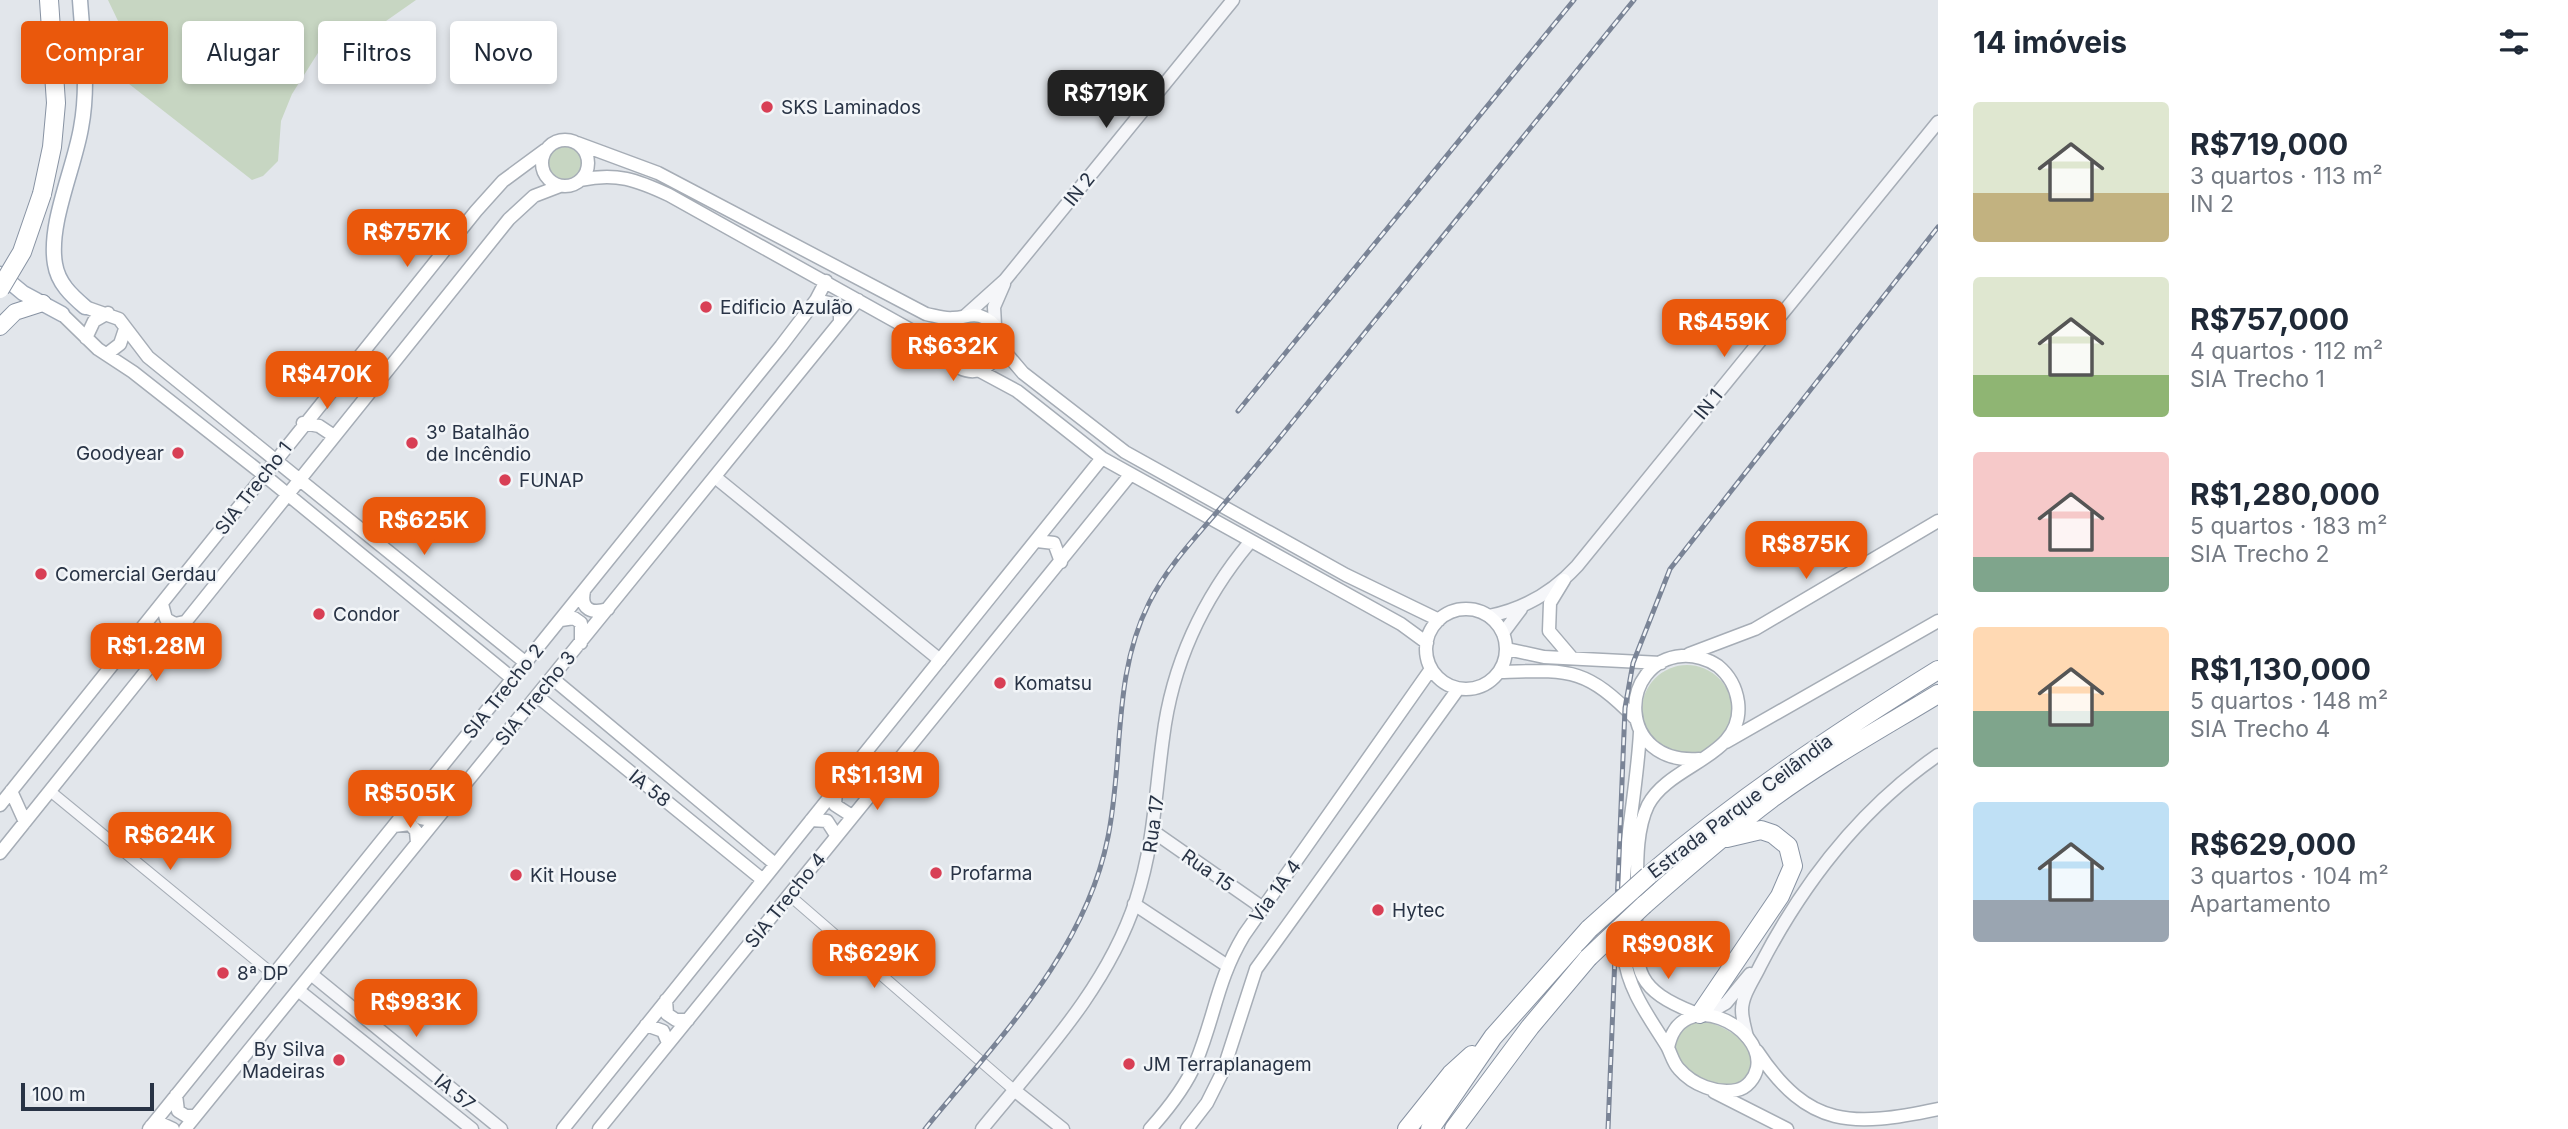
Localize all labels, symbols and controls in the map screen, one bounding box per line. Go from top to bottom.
chip: Comprar [21,21,168,84]
chip: Alugar [182,21,304,84]
chip: Filtros [318,21,436,84]
chip: Novo [450,21,557,84]
icon: filters [2495,23,2533,61]
text: 14 imóveis [1973,24,2127,60]
pin: R$719K [1049,71,1163,130]
text: R$719K [1064,79,1148,107]
place label: SKS Laminados [781,96,921,119]
marker: SKS Laminados [759,99,775,115]
text: R$719,000 [2190,126,2348,162]
icon: home [2029,130,2113,214]
text: 3 quartos · 113 m² [2190,162,2383,190]
street label: IN 2 [1059,168,1100,211]
text: IN 2 [2190,190,2234,218]
pin: R$757K [350,210,464,269]
text: R$757K [363,218,451,246]
place label: Edificio Azulão [720,296,853,319]
marker: Edificio Azulão [698,299,714,315]
pin: R$459K [1667,300,1781,359]
text: R$757,000 [2190,301,2349,337]
icon: home [2029,305,2113,389]
text: R$459K [1678,308,1770,336]
pin: R$632K [896,324,1010,383]
text: R$632K [908,332,998,360]
text: 4 quartos · 112 m² [2190,337,2383,365]
pin: R$470K [270,352,384,411]
text: R$470K [282,360,372,388]
text: SIA Trecho 1 [2190,365,2325,393]
street label: IN 1 [1689,384,1728,424]
place label: 3º Batalhão de Incêndio [426,421,531,466]
marker: 3º Batalhão de Incêndio [404,435,420,451]
street label: SIA Trecho 1 [210,437,297,539]
place label: Goodyear [76,442,164,465]
marker: Goodyear [170,445,186,461]
place label: FUNAP [519,469,584,492]
marker: FUNAP [497,472,513,488]
text: R$1,280,000 [2190,476,2380,512]
icon: home [2029,480,2113,564]
pin: R$625K [367,498,481,557]
text: R$625K [379,506,469,534]
text: 5 quartos · 183 m² [2190,512,2387,540]
pin: R$875K [1749,522,1863,581]
text: R$875K [1761,530,1851,558]
text: SIA Trecho 2 [2190,540,2330,568]
place label: Comercial Gerdau [55,563,217,586]
marker: Comercial Gerdau [33,566,49,582]
place label: Condor [333,603,400,626]
marker: Condor [311,606,327,622]
pin: R$1.28M [91,624,221,683]
text: R$1.28M [107,632,205,660]
street label: SIA Trecho 2 [458,639,549,743]
street label: SIA Trecho 3 [490,646,581,750]
text: R$1,130,000 [2190,651,2371,687]
icon: home [2029,655,2113,739]
place label: Komatsu [1014,672,1092,695]
marker: Komatsu [992,675,1008,691]
text: 5 quartos · 148 m² [2190,687,2388,715]
text: SIA Trecho 4 [2190,715,2330,743]
street label: Estrada Parque Ceilândia [1644,730,1837,883]
pin: R$1.13M [812,752,942,812]
text: R$1.13M [831,761,923,789]
street label: IA 58 [624,765,675,812]
pin: R$505K [353,770,467,830]
text: R$505K [364,779,456,807]
street label: Rua 17 [1138,794,1169,854]
pin: R$624K [113,812,227,872]
text: R$624K [124,821,216,849]
text: R$629,000 [2190,826,2356,862]
icon: home [2029,830,2113,914]
street label: Rua 15 [1177,844,1238,897]
street label: SIA Trecho 4 [740,848,831,953]
street label: Via 1A 4 [1245,855,1306,927]
place label: Profarma [950,862,1033,885]
text: 3 quartos · 104 m² [2190,862,2389,890]
place label: Kit House [530,864,617,887]
marker: Profarma [928,865,944,881]
marker: Kit House [508,867,524,883]
text: Apartamento [2190,890,2331,918]
place label: Hytec [1392,899,1445,922]
marker: Hytec [1370,902,1386,918]
pin: R$908K [1611,922,1725,981]
pin: R$629K [817,930,931,990]
text: R$908K [1622,930,1714,958]
text: R$629K [828,939,920,967]
place label: 8ª DP [237,962,289,985]
marker: 8ª DP [215,965,231,981]
pin: R$983K [359,979,473,1039]
text: R$983K [370,988,462,1016]
place label: By Silva Madeiras [242,1038,325,1083]
marker: By Silva Madeiras [331,1052,347,1068]
place label: JM Terraplanagem [1143,1053,1312,1076]
marker: JM Terraplanagem [1121,1056,1137,1072]
street label: IA 57 [430,1069,480,1116]
scale bar [21,1080,154,1112]
text: 100 m [32,1083,86,1106]

